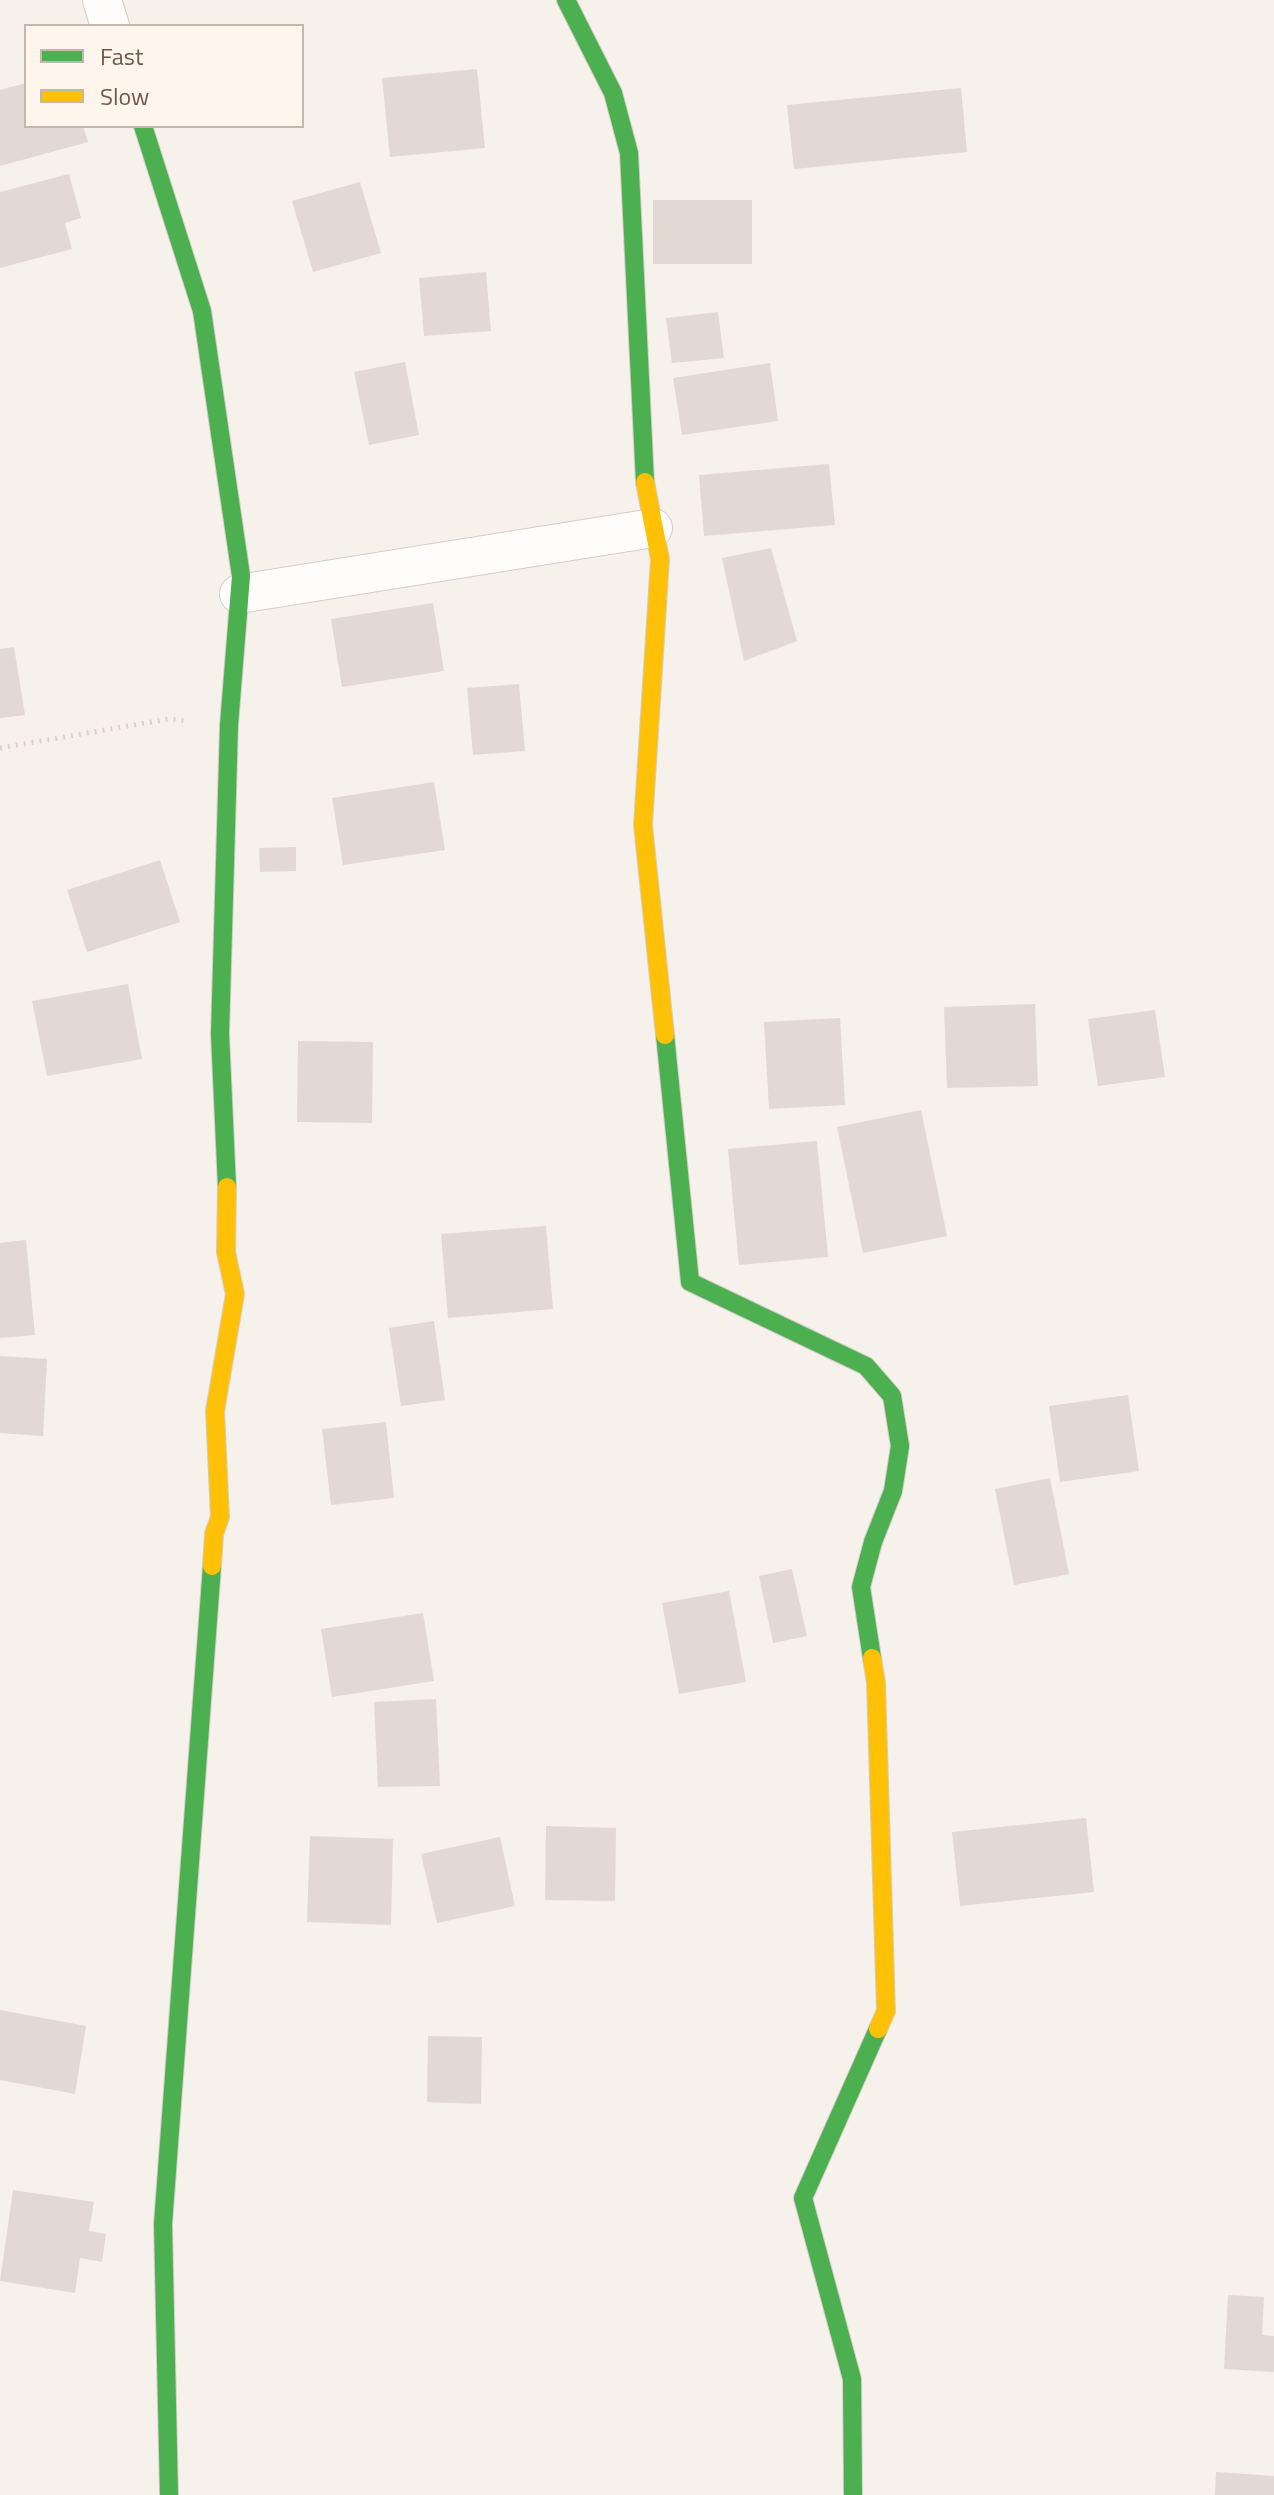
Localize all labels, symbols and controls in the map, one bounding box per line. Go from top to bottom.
legend [24,24,304,128]
text: Fast [100,38,143,74]
text: Slow [100,78,149,114]

